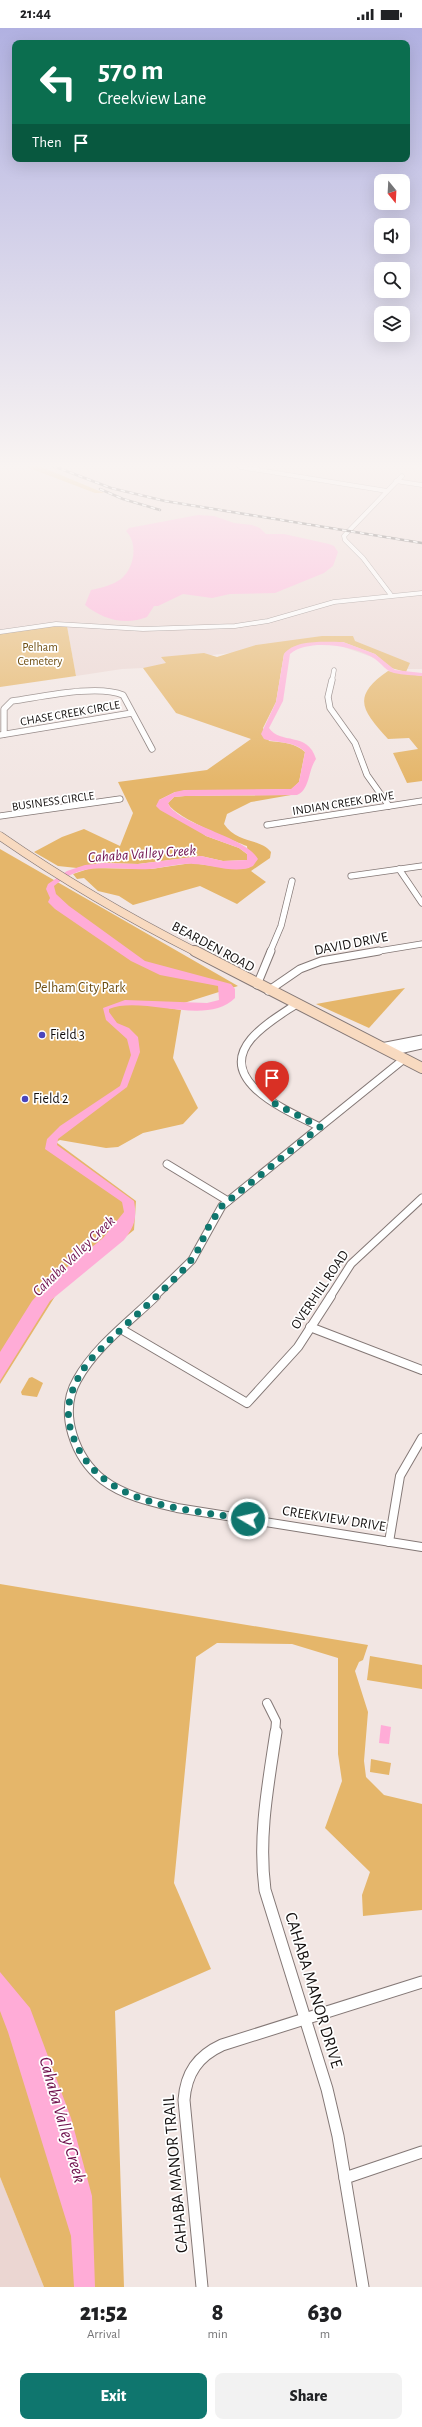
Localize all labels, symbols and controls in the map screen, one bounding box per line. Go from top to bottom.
text: 21:44 [20,6,51,21]
icon: left [32,56,84,108]
text: 570 m [98,57,164,85]
text: Creekview Lane [98,90,206,108]
icon: arrive [70,132,92,154]
text: Then [32,135,62,150]
north arrow [374,174,410,210]
map controls [374,174,410,342]
button: sound [374,218,410,254]
button: search [374,262,410,298]
button: layers [374,306,410,342]
park label: Pelham Cemetery [17,641,63,668]
street label: CHASE CREEK CIRCLE [19,698,121,728]
street label: BUSINESS CIRCLE [11,789,95,813]
street label: INDIAN CREEK DRIVE [291,789,395,817]
water label: Cahaba Valley Creek [87,843,197,865]
street label: BEARDEN ROAD [169,919,257,975]
street label: DAVID DRIVE [313,930,389,958]
park label: Pelham City Park [34,981,126,995]
place label: Field 3 [50,1028,85,1042]
marker: Field 3 [37,1030,47,1040]
pin [255,1061,289,1102]
icon: arrive [261,1067,283,1089]
place label: Field 2 [33,1092,68,1106]
marker: Field 2 [20,1094,30,1104]
water label: Cahaba Valley Creek [30,1213,118,1299]
street label: OVERHILL ROAD [289,1248,351,1332]
position arrow [227,1498,269,1540]
street label: CREEKVIEW DRIVE [281,1504,387,1534]
street label: CAHABA MANOR DRIVE [282,1910,346,2070]
water label: Cahaba Valley Creek [35,2055,89,2185]
street label: CAHABA MANOR TRAIL [160,2093,190,2254]
text: 21:52 [80,2301,128,2325]
text: 8 [212,2301,224,2325]
text: 630 [307,2301,342,2325]
text: Arrival [87,2328,120,2341]
text: min [207,2328,228,2341]
text: m [320,2328,330,2341]
button: Exit [20,2373,207,2419]
button: Share [215,2373,402,2419]

